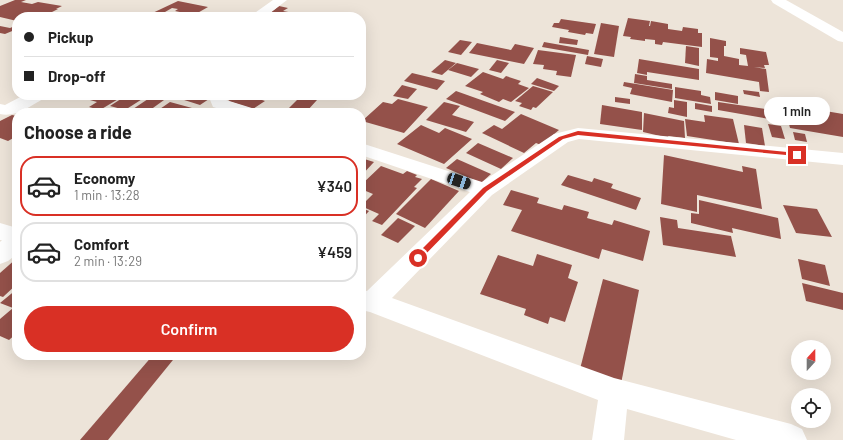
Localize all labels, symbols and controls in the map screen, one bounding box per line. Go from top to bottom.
text: Pickup [48,28,94,46]
text: Drop-off [48,67,106,85]
callout: 1 min [764,97,830,125]
text: 1 min [783,103,811,119]
text: Choose a ride [24,121,132,143]
route end [788,146,806,164]
icon: car [26,168,62,204]
text: Economy [74,169,135,187]
car [446,171,472,191]
text: ¥340 [316,177,352,195]
text: 1 min · 13:28 [74,187,140,203]
icon: car [26,234,62,270]
text: Comfort [74,235,129,253]
text: ¥459 [317,243,352,261]
route start [409,249,427,267]
text: 2 min · 13:29 [74,253,142,269]
button: Confirm [24,306,354,352]
north arrow [791,340,831,380]
map controls [791,340,831,428]
button: locate [791,388,831,428]

